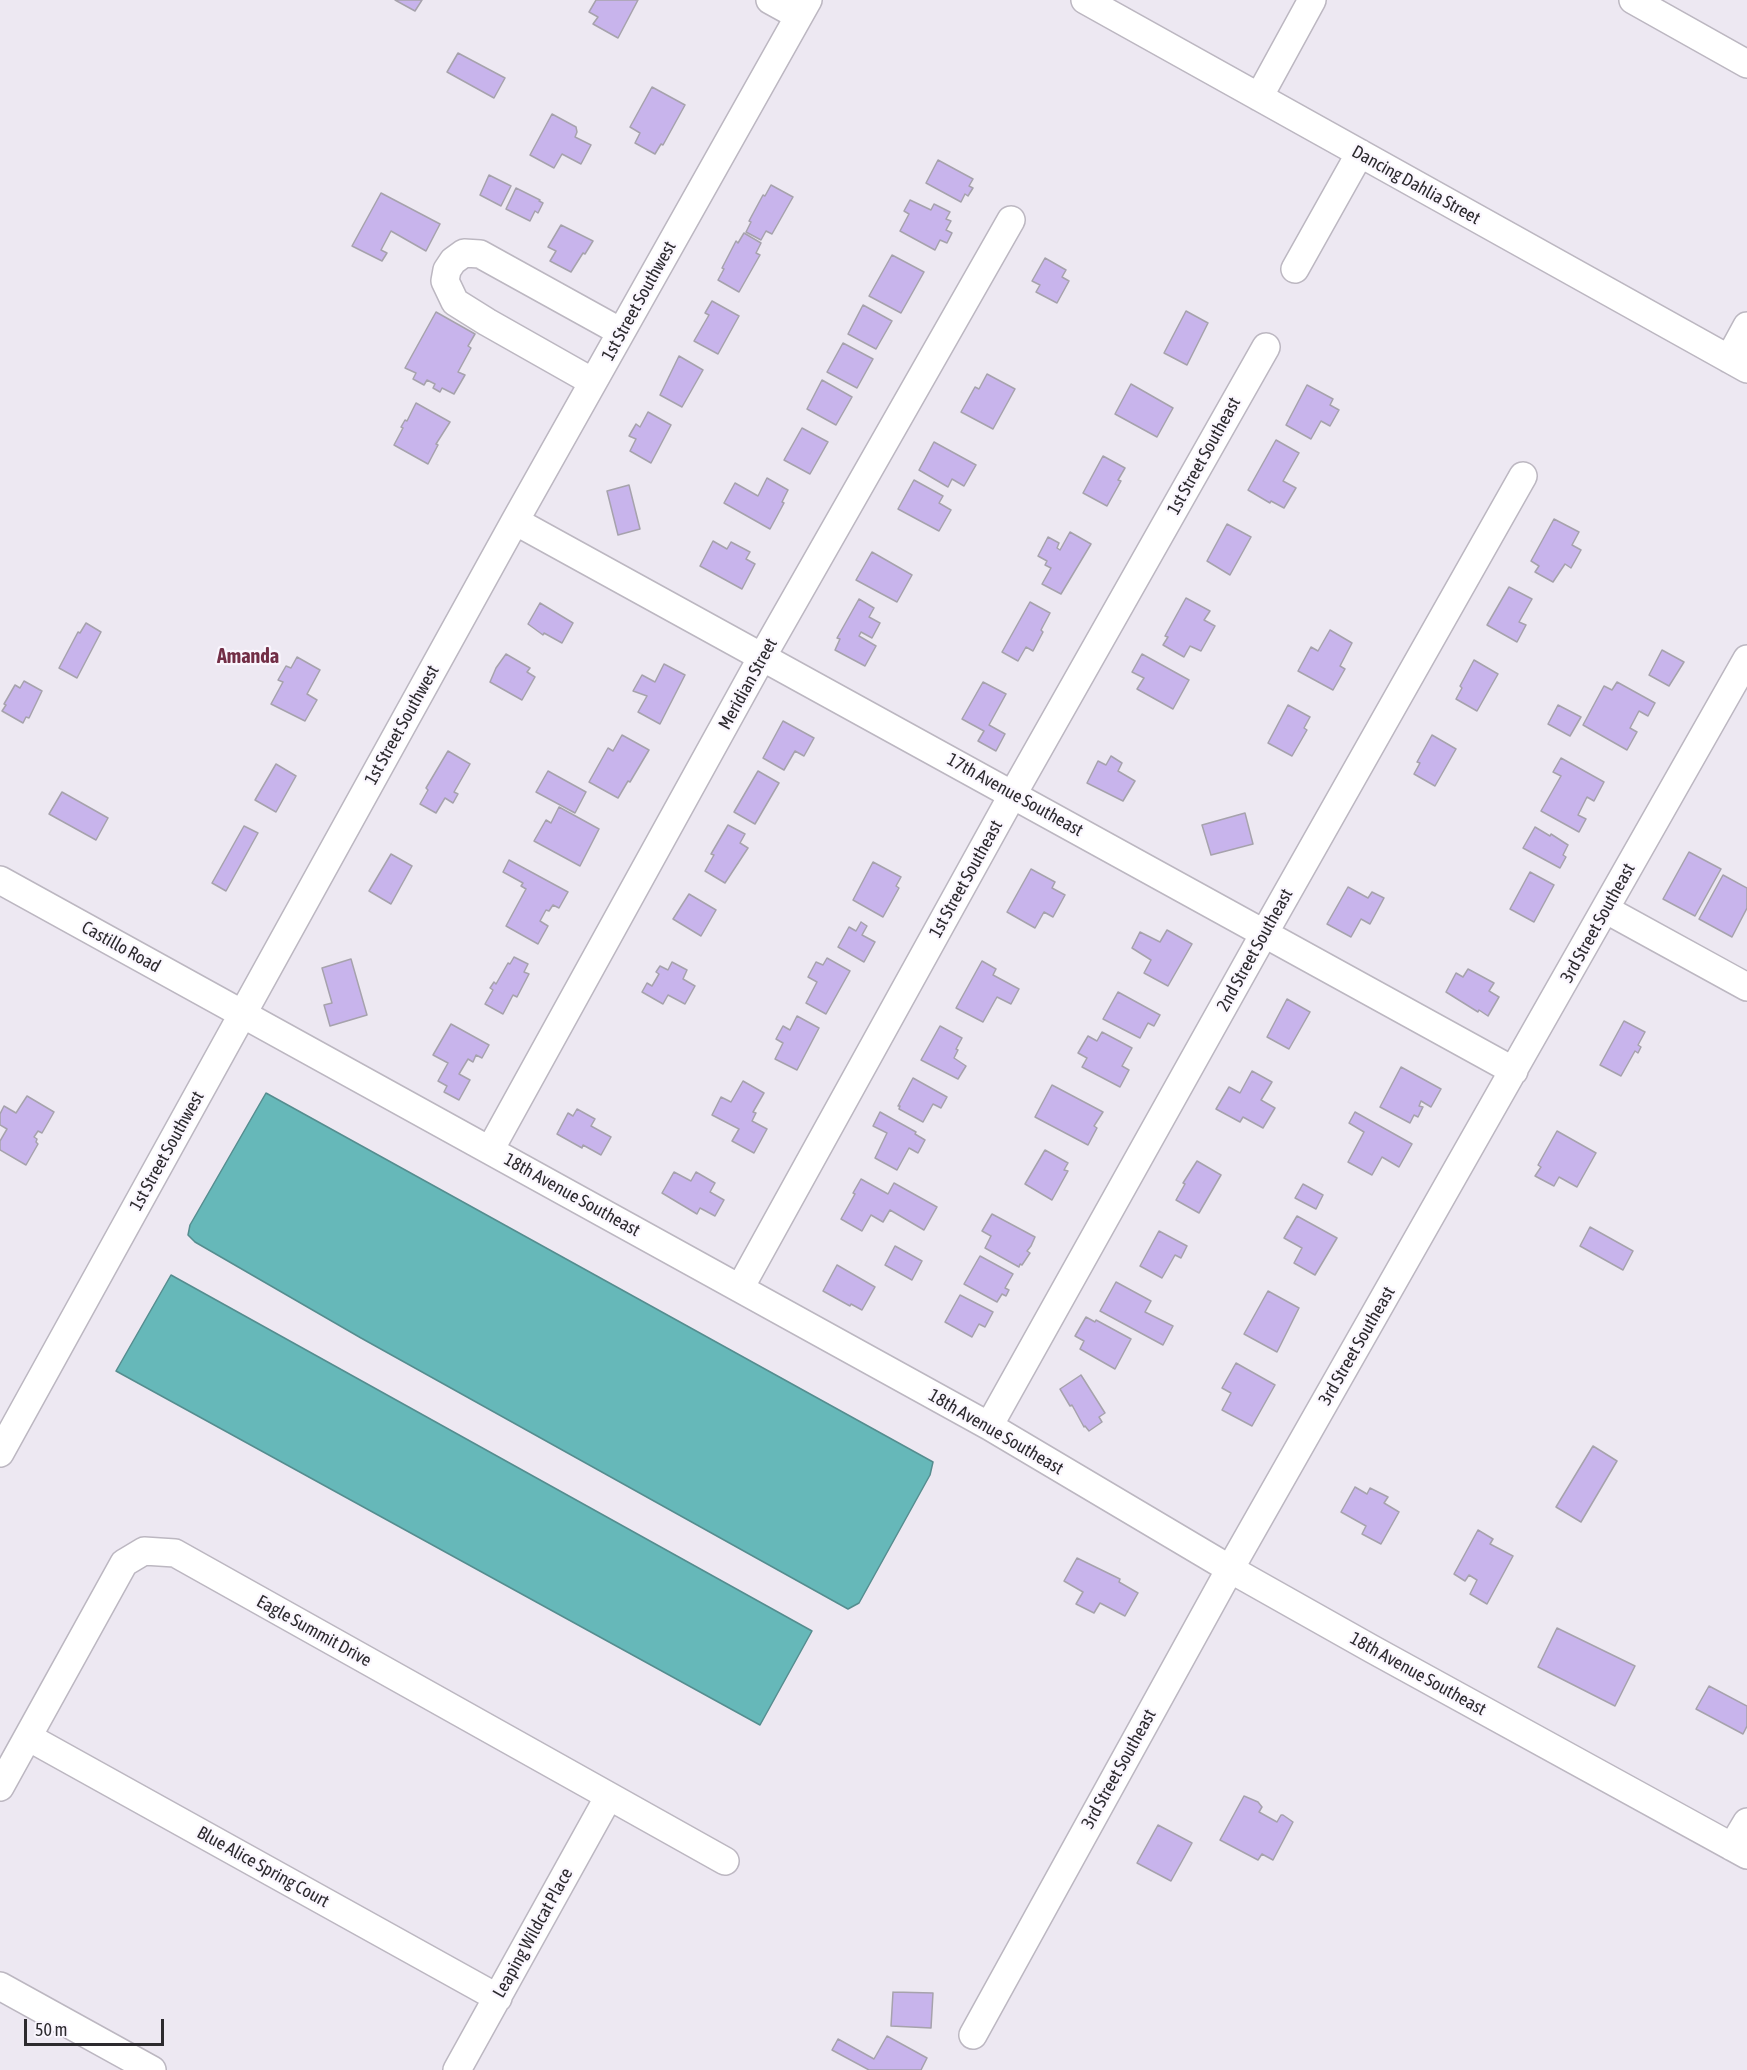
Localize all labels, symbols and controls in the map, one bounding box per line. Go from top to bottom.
street label: Dancing Dahlia Street [1348,141,1484,229]
street label: 1st Street Southwest [597,237,681,365]
street label: 1st Street Southeast [1163,393,1245,519]
street label: Meridian Street [714,634,782,734]
district label: Amanda [217,645,279,669]
street label: 1st Street Southwest [360,661,444,789]
street label: 17th Avenue Southeast [943,749,1087,841]
street label: 1st Street Southeast [925,816,1007,942]
street label: 3rd Street Southeast [1556,859,1640,987]
street label: 2nd Street Southeast [1212,885,1298,1015]
street label: Castillo Road [78,917,164,977]
street label: 1st Street Southwest [125,1087,209,1215]
street label: 18th Avenue Southeast [500,1149,644,1241]
street label: 3rd Street Southeast [1314,1283,1400,1409]
street label: 18th Avenue Southeast [925,1385,1067,1479]
street label: Eagle Summit Drive [253,1591,375,1671]
street label: 18th Avenue Southeast [1346,1628,1490,1720]
street label: 3rd Street Southeast [1077,1705,1161,1833]
street label: Blue Alice Spring Court [193,1822,333,1912]
street label: Leaping Wildcat Place [488,1864,578,2002]
scale bar [27,2007,166,2045]
text: 50 m [35,2019,67,2040]

